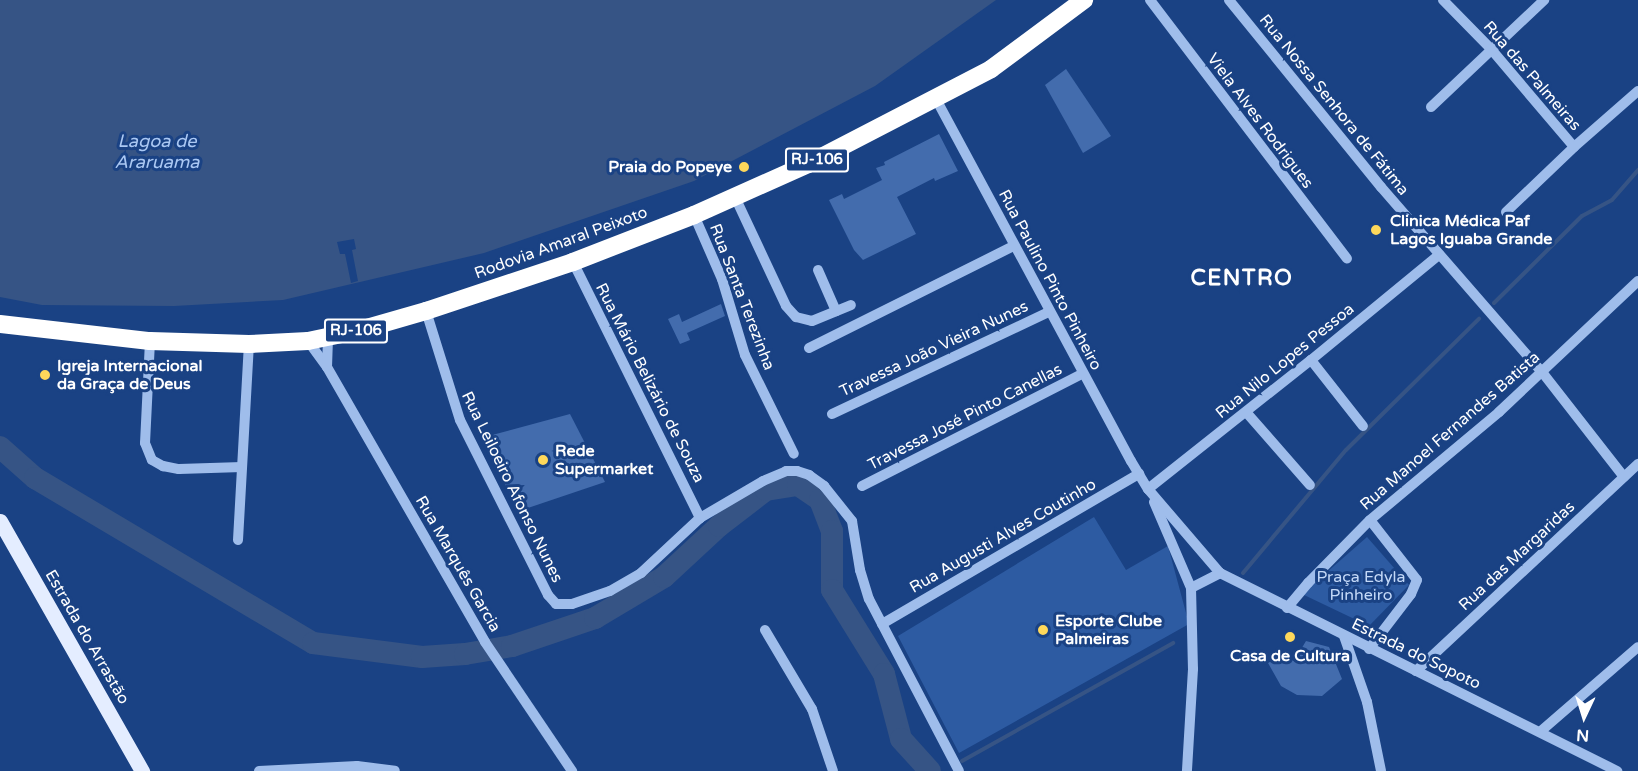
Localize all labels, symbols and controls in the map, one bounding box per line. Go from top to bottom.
street label: Rua Nossa Senhora de Fátima [1255,11,1413,199]
street label: Rua das Palmeiras [1479,17,1585,135]
street label: Viela Alves Rodrigues [1203,50,1317,192]
water label: Lagoa de Araruama [115,131,199,174]
road number: RJ-106 [784,148,850,172]
place label: Praia do Popeye [608,157,732,177]
marker: Praia do Popeye [737,160,751,174]
street label: Rua Paulino Pinto Pinheiro [994,186,1106,374]
street label: Rodovia Amaral Peixoto [472,203,650,283]
place label: Clinica Médica Paf Lagos Iguaba Grande [1390,211,1552,249]
street label: Rua Santa Terezinha [705,221,779,373]
marker: Clinica Médica Paf Lagos Iguaba Grande [1367,221,1385,239]
district label: CENTRO [1191,266,1293,292]
street label: Rua Mário Belizário de Souza [591,280,709,486]
street label: Travessa João Vieira Nunes [837,297,1031,401]
street label: Rua Nilo Lopes Pessoa [1212,299,1358,423]
road number: RJ-106 [323,319,389,343]
street label: Rua Manoel Fernandes Batista [1356,348,1544,514]
place label: Igreja Internacional da Graça de Deus [57,356,202,394]
street label: Travessa José Pinto Canellas [865,360,1065,474]
marker: Igreja Internacional da Graça de Deus [38,368,52,382]
street label: Rua Leiloeiro Afonso Nunes [457,388,567,586]
place label: Rede Supermarket [555,441,653,479]
marker: Rede Supermarket [536,453,550,467]
street label: Rua Augusti Alves Coutinho [906,475,1100,597]
street label: Rua Marquês Garcia [411,493,505,635]
street label: Rua das Margaridas [1455,497,1579,615]
street label: Estrada do Arrastão [41,566,133,708]
park label: Praça Edyla Pinheiro [1316,567,1406,605]
place label: Esporte Clube Palmeiras [1055,611,1162,649]
street label: Estrada do Sopoto [1348,614,1484,694]
marker: Esporte Clube Palmeiras [1036,623,1050,637]
marker: Casa de Cultura [1283,630,1297,644]
place label: Casa de Cultura [1230,646,1350,666]
north arrow [1554,687,1614,747]
text: N [1576,725,1590,745]

